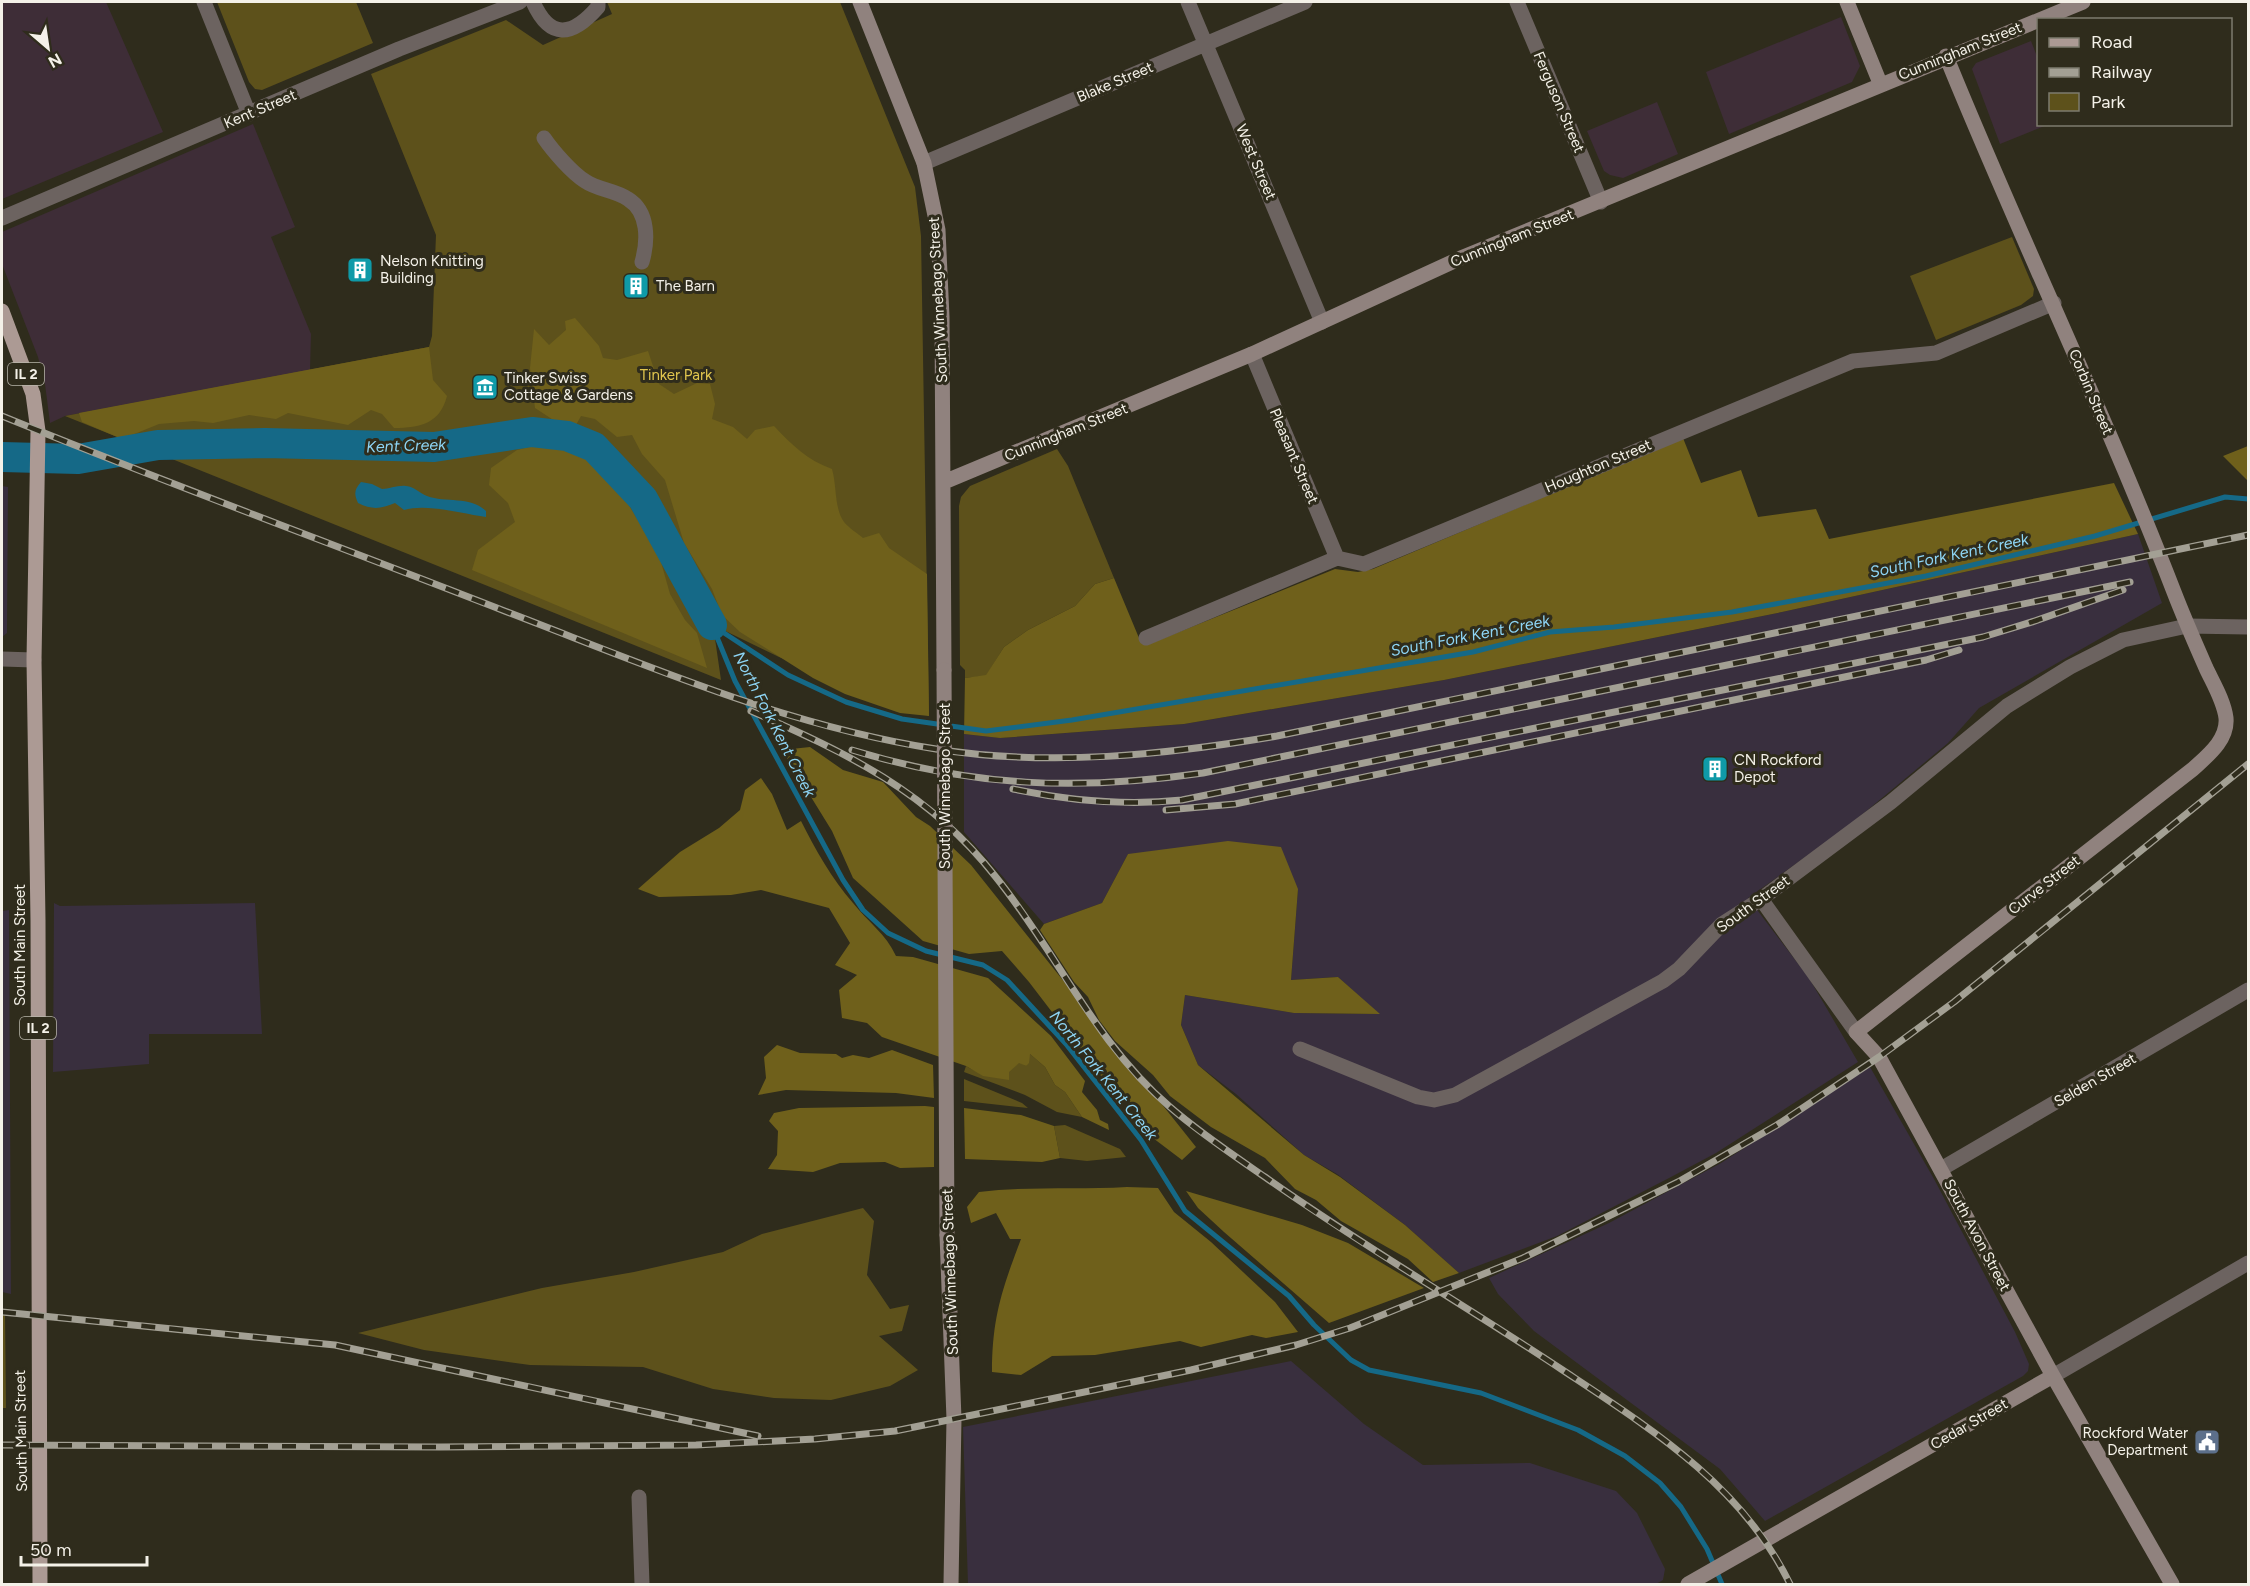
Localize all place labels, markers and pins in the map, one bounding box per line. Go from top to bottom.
place label: Nelson Knitting Building [380,252,484,287]
building icon: Nelson Knitting Building [345,255,375,285]
building icon: The Barn [621,271,651,301]
place label: The Barn [656,277,715,295]
place label: Tinker Swiss Cottage & Gardens [504,369,633,404]
museum icon: Tinker Swiss Cottage & Gardens [470,372,500,402]
place label: CN Rockford Depot [1734,751,1822,786]
building icon: CN Rockford Depot [1700,754,1730,784]
place label: Rockford Water Department [2082,1424,2188,1459]
public building icon: Rockford Water Department [2192,1427,2222,1457]

